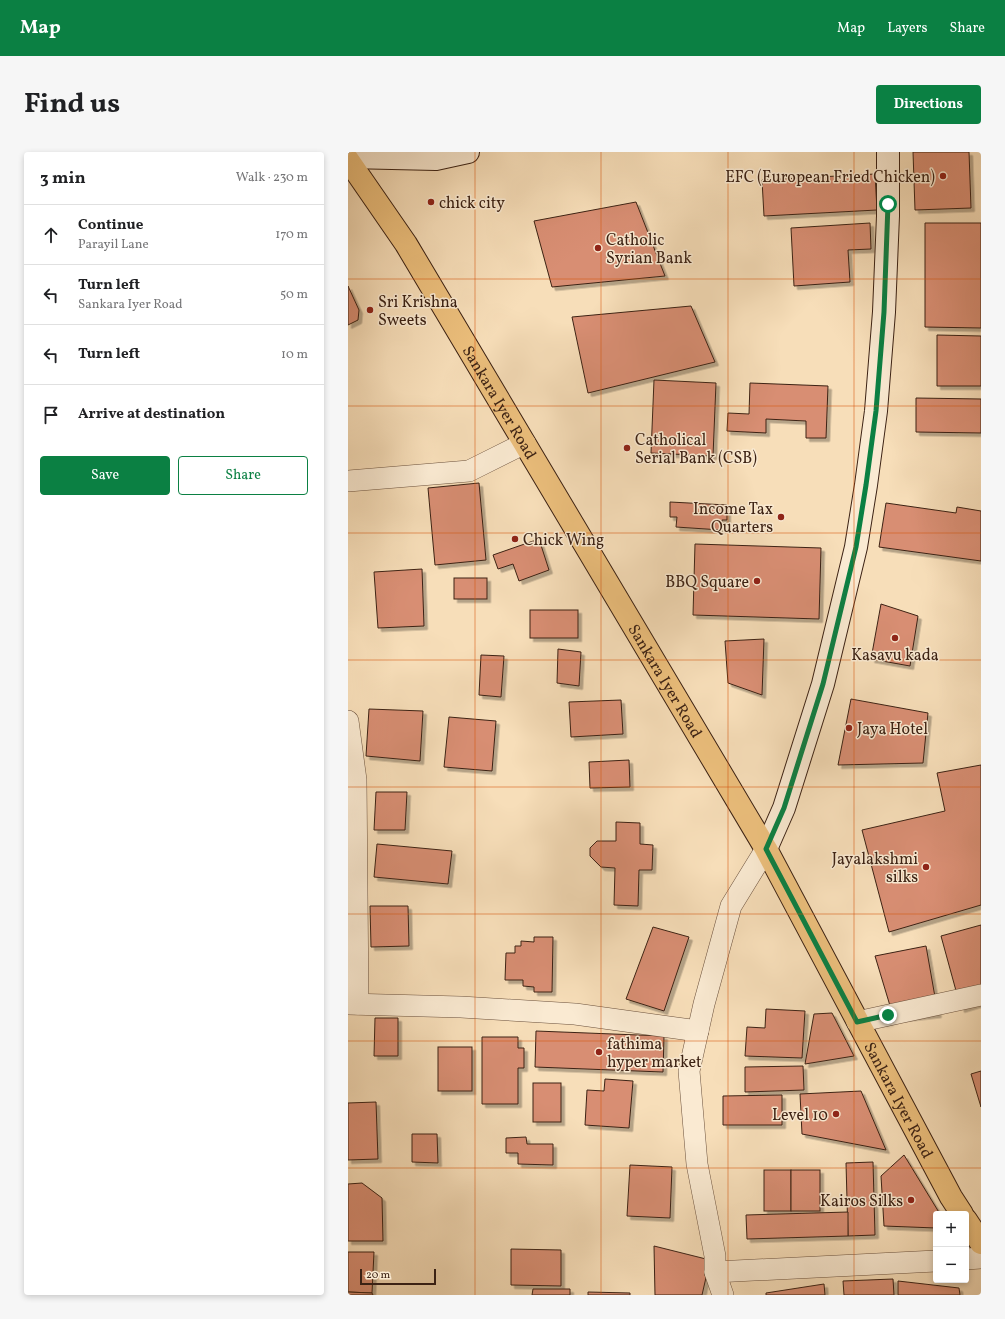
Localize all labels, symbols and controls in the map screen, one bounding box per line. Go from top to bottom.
text: Map [20,15,61,41]
text: Map [837,19,865,38]
text: Layers [887,19,927,38]
text: Share [949,19,985,38]
text: Find us [24,85,120,124]
button: Directions [876,85,981,124]
text: 3 min [40,167,86,190]
place label: EFC (European Fried Chicken) [725,167,935,189]
text: Walk · 230 m [236,169,308,187]
marker: EFC (European Fried Chicken) [938,171,948,181]
place label: chick city [439,193,505,215]
route start [879,195,897,213]
marker: chick city [426,197,436,207]
text: Continue [78,215,143,236]
icon: ahead [40,224,62,246]
text: 170 m [275,226,308,244]
place label: Catholic Syrian Bank [606,230,692,270]
text: Parayil Lane [78,236,149,254]
marker: Catholic Syrian Bank [593,243,603,253]
text: Turn left [78,275,140,296]
icon: left [40,284,62,306]
text: 50 m [280,286,308,304]
place label: Sri Krishna Sweets [378,292,458,332]
text: Sankara Iyer Road [78,296,183,314]
marker: Sri Krishna Sweets [365,305,375,315]
street label: Sankara Iyer Road [456,342,541,464]
icon: left [40,344,62,366]
text: Turn left [78,344,140,365]
text: 10 m [281,346,308,364]
icon: arrive [40,404,62,426]
text: Arrive at destination [78,404,225,425]
place label: Catholical Serial Bank (CSB) [635,430,757,470]
marker: Catholical Serial Bank (CSB) [622,443,632,453]
button: Save [40,456,170,495]
button: Share [178,456,308,495]
place label: Income Tax Quarters [693,499,773,539]
marker: Income Tax Quarters [776,512,786,522]
place label: Chick Wing [523,530,604,552]
marker: Chick Wing [510,534,520,544]
place label: BBQ Square [665,572,749,594]
marker: BBQ Square [752,576,762,586]
street label: Sankara Iyer Road [622,621,706,742]
marker: Kasavu kada [890,633,900,643]
place label: Kasavu kada [851,645,939,667]
place label: Jaya Hotel [857,719,928,741]
marker: Jaya Hotel [844,723,854,733]
place label: Jayalakshmi silks [832,849,918,889]
marker: Jayalakshmi silks [921,862,931,872]
route end [879,1006,897,1024]
place label: fathima hyper market [607,1034,702,1074]
street label: Sankara Iyer Road [858,1039,937,1163]
marker: fathima hyper market [594,1047,604,1057]
place label: Level 10 [772,1105,828,1127]
marker: Level 10 [831,1109,841,1119]
place label: Kairos Silks [820,1191,903,1213]
marker: Kairos Silks [906,1195,916,1205]
map controls [933,1211,969,1283]
button: + [933,1211,969,1247]
button: − [933,1247,969,1283]
scale bar [360,1267,436,1286]
text: 20 m [366,1268,390,1283]

